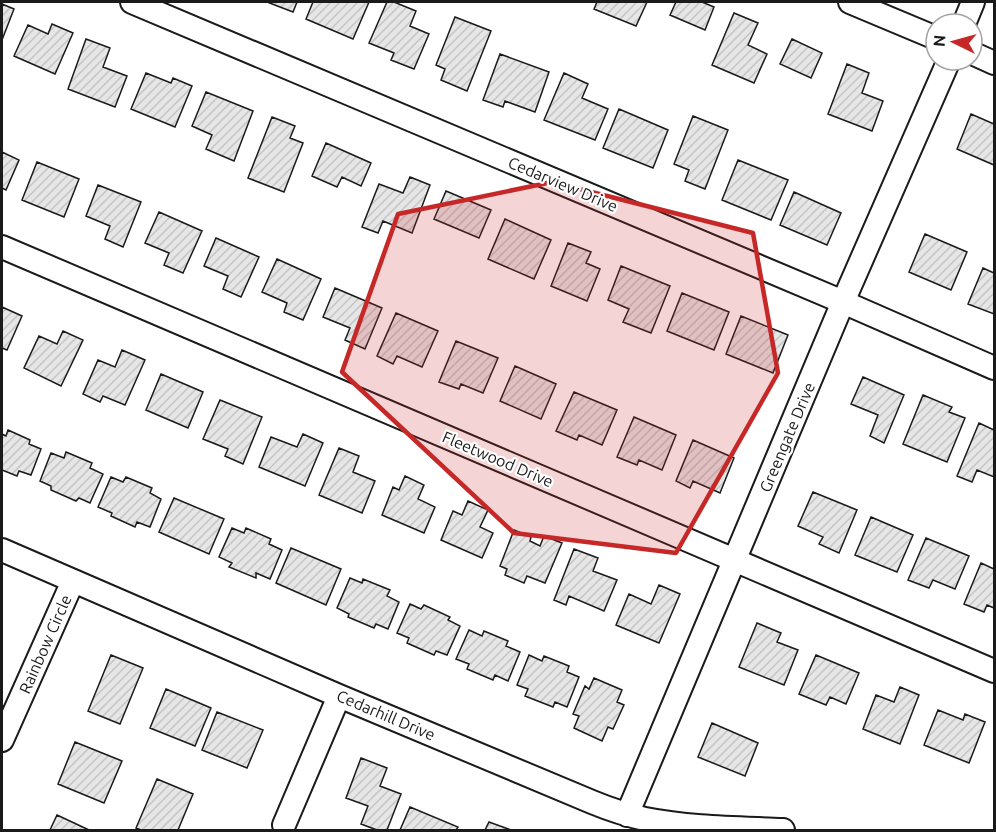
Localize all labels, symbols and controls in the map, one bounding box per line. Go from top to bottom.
north arrow [924,12,984,72]
text: N [930,34,949,47]
street label: Cedarview Drive [506,153,620,215]
street label: Greengate Drive [756,379,818,495]
street label: Fleetwood Drive [440,428,556,490]
street label: Rainbow Circle [15,592,75,696]
street label: Cedarhill Drive [334,686,438,744]

